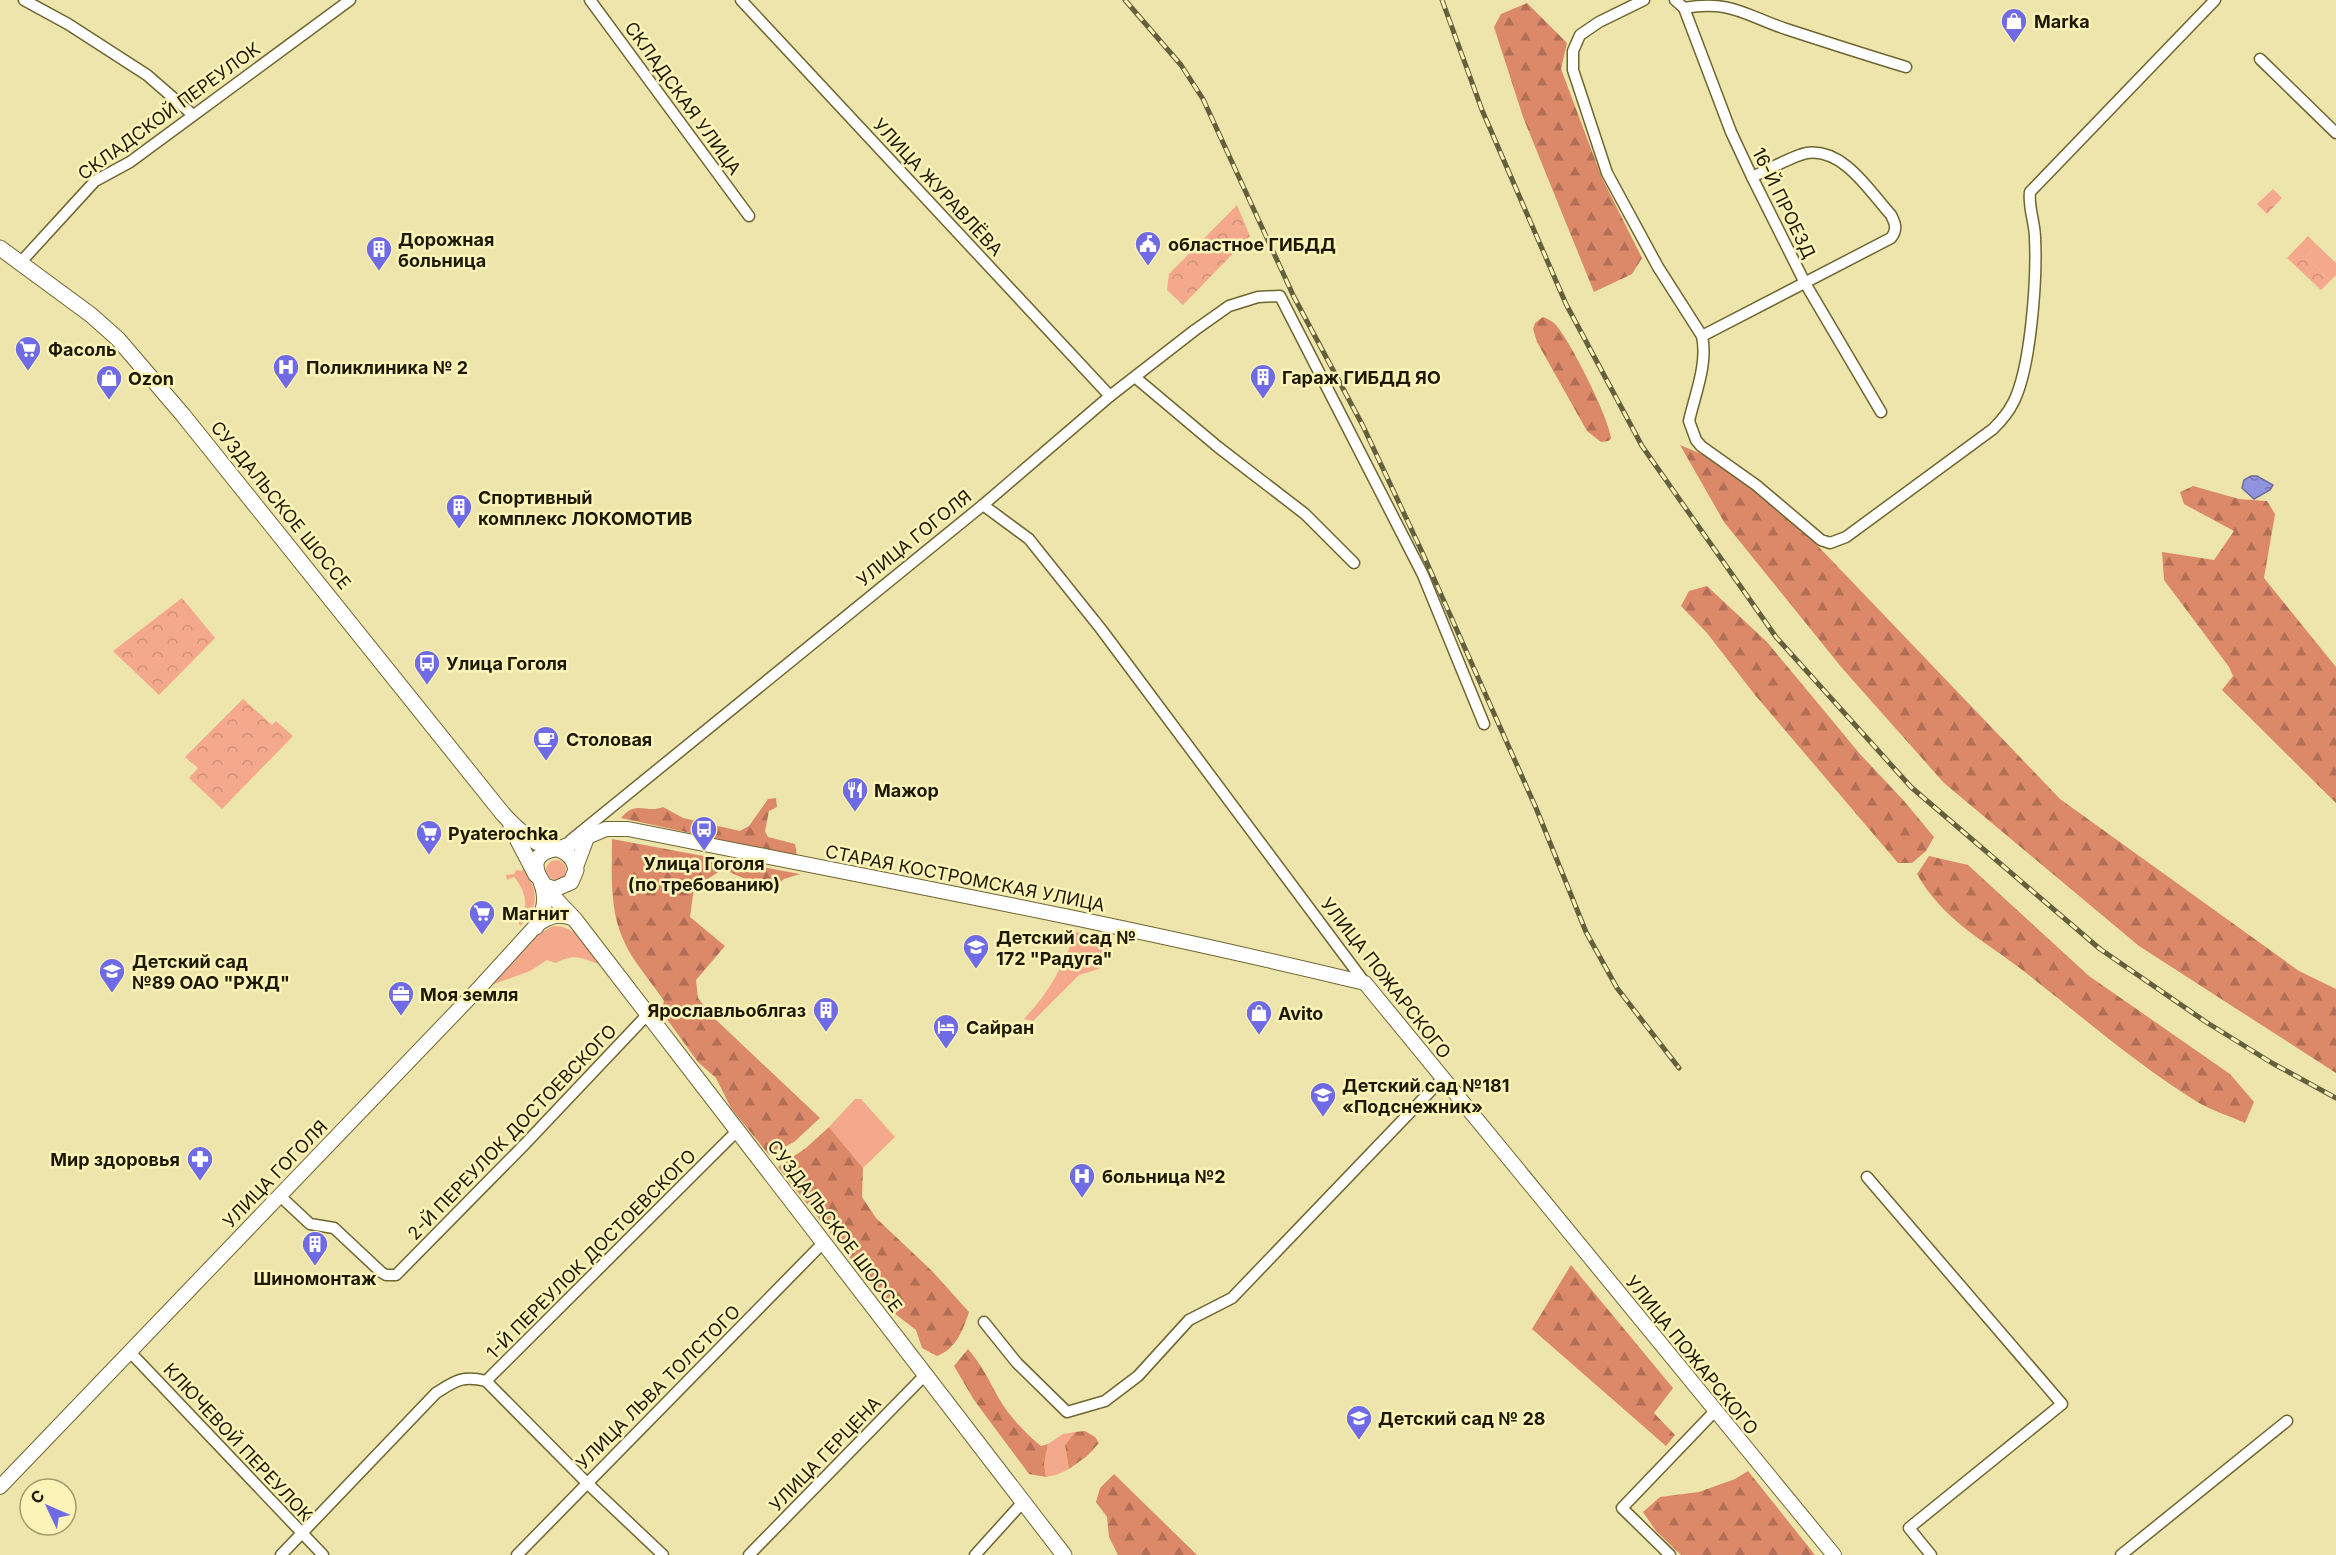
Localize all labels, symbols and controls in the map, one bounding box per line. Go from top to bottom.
shop icon: Marka [1999,6,2029,44]
place label: Marka [2034,11,2090,32]
street label: СКЛАДСКАЯ УЛИЦА [620,17,746,179]
street label: СКЛАДСКОЙ ПЕРЕУЛОК [73,37,264,184]
street label: УЛИЦА ЖУРАВЛЁВА [869,113,1008,260]
street label: 16-Й ПРОЕЗД [1748,144,1821,262]
place label: Дорожная больница [398,229,494,271]
public building icon: областное ГИБДД [1133,229,1163,267]
building icon: Дорожная больница [364,234,394,272]
place label: областное ГИБДД [1168,234,1336,255]
supermarket icon: Фасоль [13,334,43,372]
place label: Фасоль [48,339,117,360]
hospital icon: Поликлиника № 2 [271,352,301,390]
place label: Поликлиника № 2 [306,357,468,378]
building icon: Гараж ГИБДД ЯО [1248,362,1278,400]
shop icon: Ozon [94,363,124,401]
place label: Гараж ГИБДД ЯО [1282,367,1441,388]
place label: Ozon [128,368,174,389]
street label: СУЗДАЛЬСКОЕ ШОССЕ [207,417,355,593]
street label: УЛИЦА ГОГОЛЯ [853,485,975,591]
place label: Спортивный комплекс ЛОКОМОТИВ [478,487,693,529]
building icon: Спортивный комплекс ЛОКОМОТИВ [444,492,474,530]
bus stop icon: Улица Гоголя [412,648,442,686]
place label: Улица Гоголя [446,653,567,674]
cafe icon: Столовая [531,724,561,762]
place label: Столовая [566,729,652,750]
restaurant icon: Мажор [840,775,870,813]
place label: Мажор [874,780,939,801]
bus stop icon: Улица Гоголя (по требованию) [689,814,719,852]
supermarket icon: Pyaterochka [414,818,444,856]
place label: Pyaterochka [448,823,559,844]
street label: СТАРАЯ КОСТРОМСКАЯ УЛИЦА [823,841,1107,915]
place label: Улица Гоголя (по требованию) [628,853,780,895]
street label: УЛИЦА ПОЖАРСКОГО [1317,893,1455,1063]
supermarket icon: Магнит [467,898,497,936]
place label: Магнит [502,903,569,924]
place label: Детский сад № 172 "Радуга" [996,927,1136,969]
school or university icon: Детский сад № 172 "Радуга" [961,932,991,970]
place label: Детский сад №89 ОАО "РЖД" [132,951,290,993]
school or university icon: Детский сад №89 ОАО "РЖД" [97,956,127,994]
office icon: Моя земля [386,979,416,1017]
place label: Моя земля [420,984,518,1005]
building icon: Ярославльоблгаз [811,995,841,1033]
shop icon: Avito [1244,998,1274,1036]
place label: Ярославльоблгаз [647,1000,806,1021]
place label: Avito [1278,1003,1323,1024]
hotel icon: Сайран [931,1012,961,1050]
place label: Сайран [966,1017,1034,1038]
street label: 2-Й ПЕРЕУЛОК ДОСТОЕВСКОГО [403,1019,621,1244]
place label: Детский сад №181 «Подснежник» [1342,1075,1509,1117]
school or university icon: Детский сад №181 «Подснежник» [1308,1080,1338,1118]
street label: УЛИЦА ГОГОЛЯ [218,1116,332,1232]
street label: СУЗДАЛЬСКОЕ ШОССЕ [763,1136,907,1316]
pharmacy icon: Мир здоровья [185,1144,215,1182]
street label: 1-Й ПЕРЕУЛОК ДОСТОЕВСКОГО [481,1144,700,1363]
place label: Мир здоровья [50,1149,180,1170]
hospital icon: больница №2 [1067,1161,1097,1199]
place label: больница №2 [1102,1166,1226,1187]
building icon: Шиномонтаж [300,1229,330,1267]
place label: Шиномонтаж [253,1268,377,1289]
street label: УЛИЦА ПОЖАРСКОГО [1621,1271,1763,1439]
street label: УЛИЦА ЛЬВА ТОЛСТОГО [572,1301,744,1473]
street label: КЛЮЧЕВОЙ ПЕРЕУЛОК [159,1358,318,1525]
street label: УЛИЦА ГЕРЦЕНА [765,1392,885,1516]
school or university icon: Детский сад № 28 [1344,1403,1374,1441]
place label: Детский сад № 28 [1378,1408,1546,1429]
north arrow [18,1477,78,1537]
text: С [26,1485,49,1508]

